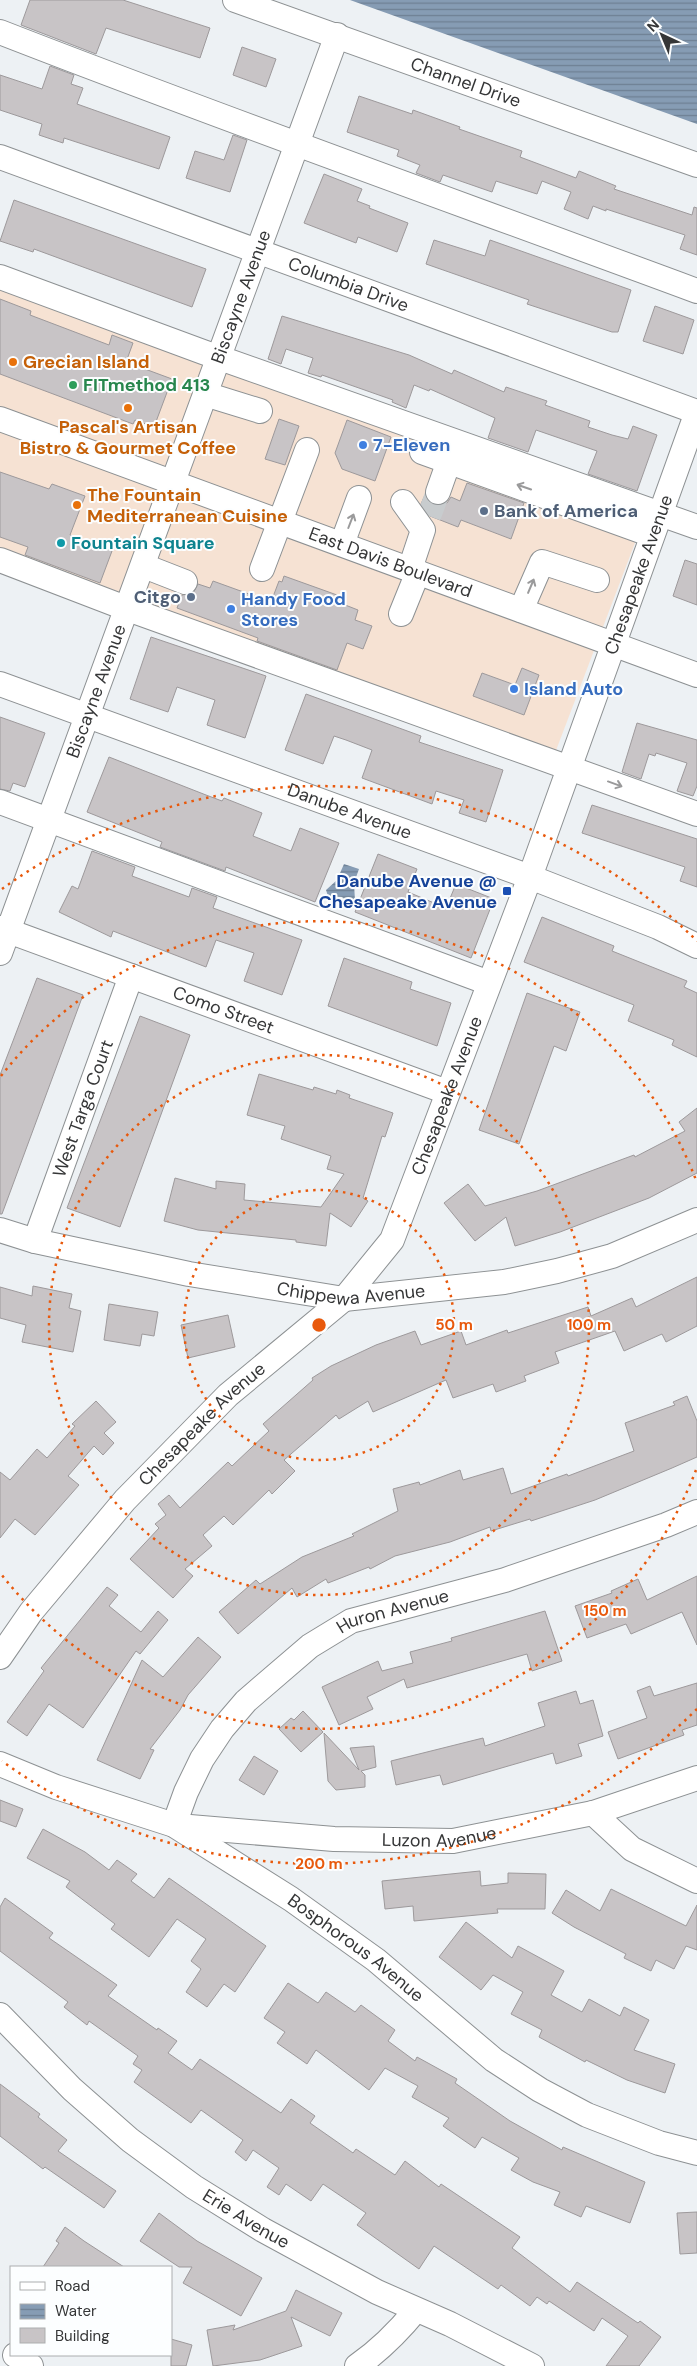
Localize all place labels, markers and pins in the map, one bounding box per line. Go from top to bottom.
place label: Grecian Island [23,350,150,374]
marker: Grecian Island [7,356,19,368]
place label: FITmethod 413 [83,373,210,397]
marker: FITmethod 413 [67,379,79,391]
marker: Pascal's Artisan Bistro & Gourmet Coffee [122,402,134,414]
place label: Pascal's Artisan Bistro & Gourmet Coffee [20,415,236,460]
place label: 7-Eleven [373,433,450,457]
marker: 7-Eleven [357,439,369,451]
place label: The Fountain Mediterranean Cuisine [87,483,288,528]
marker: The Fountain Mediterranean Cuisine [71,499,83,511]
place label: Bank of America [494,499,638,523]
marker: Bank of America [478,505,490,517]
place label: Fountain Square [71,531,215,555]
marker: Fountain Square [55,537,67,549]
place label: Citgo [134,585,181,609]
place label: Handy Food Stores [241,587,346,632]
marker: Citgo [185,591,197,603]
marker: Handy Food Stores [225,603,237,615]
place label: Island Auto [524,677,623,701]
marker: Island Auto [508,683,520,695]
place label: Danube Avenue @ Chesapeake Avenue [318,869,497,914]
marker: Danube Avenue @ Chesapeake Avenue [501,885,513,897]
centre of rings [310,1316,328,1334]

